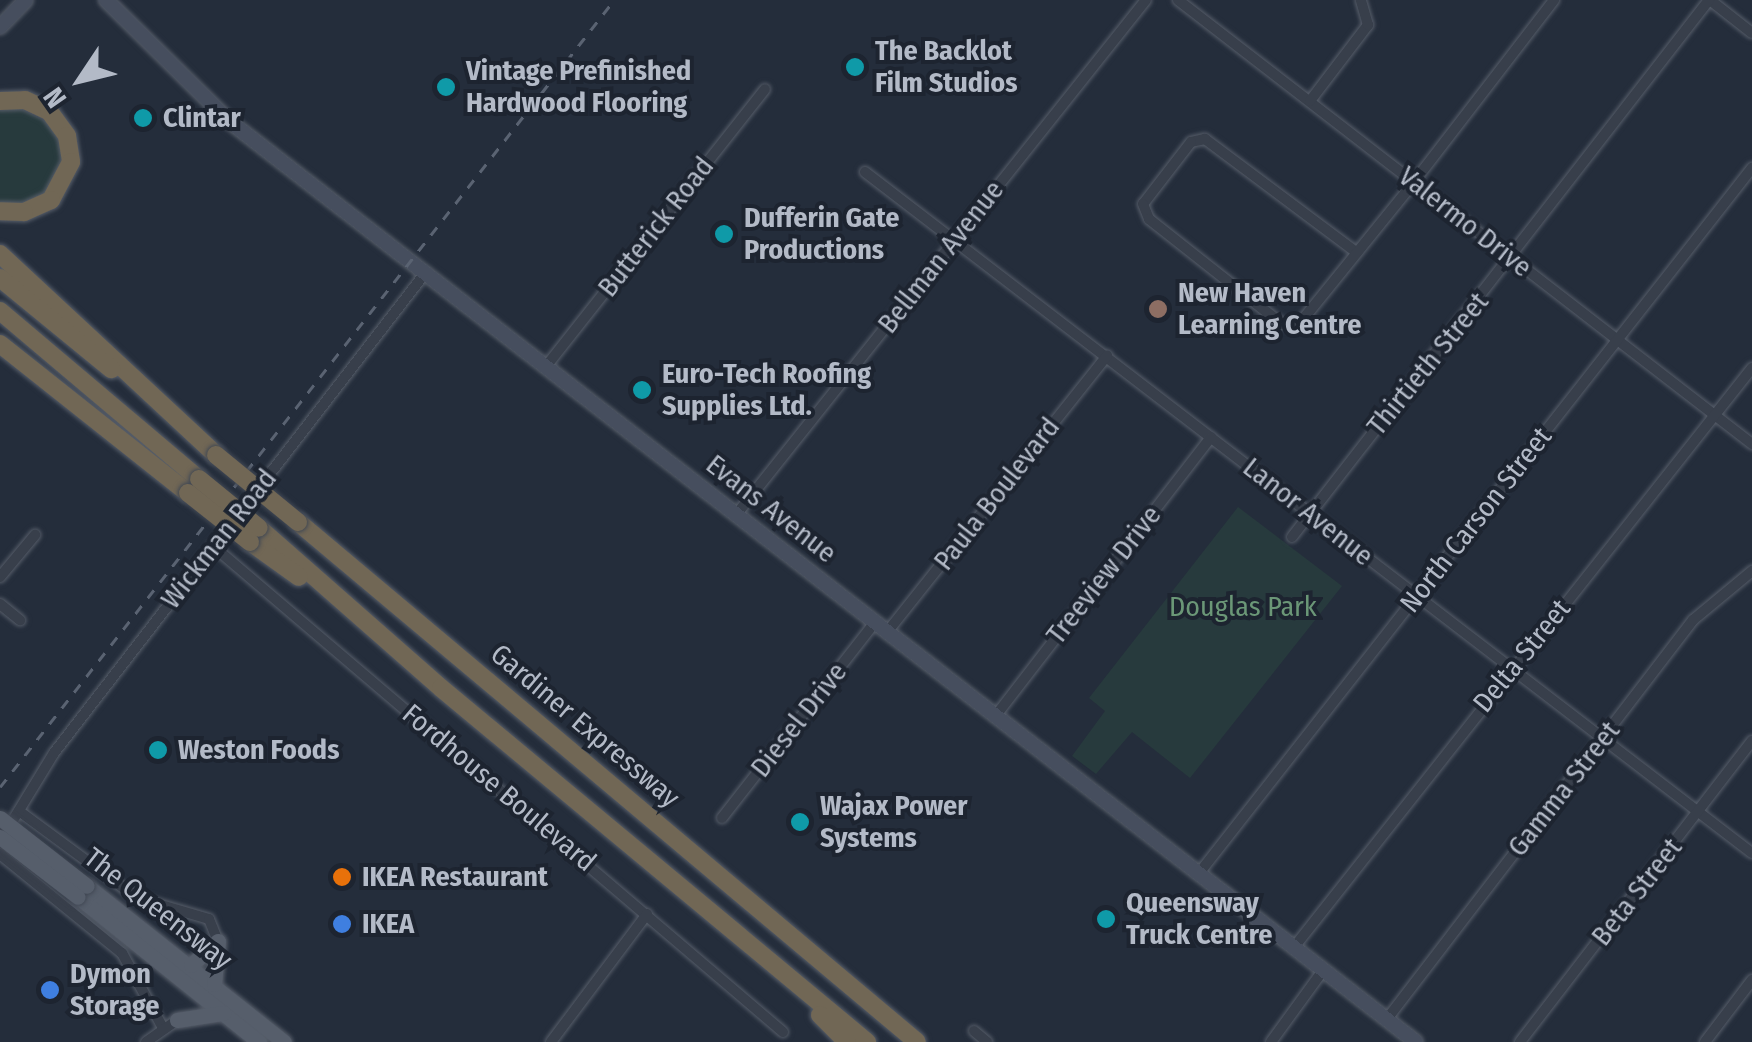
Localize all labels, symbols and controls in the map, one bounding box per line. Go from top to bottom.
north arrow [30,30,130,130]
place label: The Backlot Film Studios [875,34,1017,100]
place label: Vintage Prefinished Hardwood Flooring [466,54,691,120]
marker: The Backlot Film Studios [844,56,866,78]
marker: Vintage Prefinished Hardwood Flooring [435,76,457,98]
text: N [37,81,73,114]
place label: Clintar [163,101,241,135]
marker: Clintar [132,107,154,129]
street label: Butterick Road [591,150,721,304]
street label: Valermo Drive [1392,160,1538,284]
street label: Bellman Avenue [871,174,1011,340]
place label: Dufferin Gate Productions [744,201,900,267]
marker: Dufferin Gate Productions [713,223,735,245]
place label: New Haven Learning Centre [1178,276,1361,342]
street label: Thirtieth Street [1360,286,1496,442]
marker: New Haven Learning Centre [1147,298,1169,320]
place label: Euro-Tech Roofing Supplies Ltd. [662,357,871,423]
marker: Euro-Tech Roofing Supplies Ltd. [631,379,653,401]
street label: Paula Boulevard [927,411,1067,577]
street label: North Carson Street [1393,421,1559,619]
street label: Evans Avenue [699,448,843,570]
street label: Lanor Avenue [1236,451,1380,573]
street label: Wickman Road [154,463,284,615]
street label: Treeview Drive [1040,499,1168,651]
park label: Douglas Park [1169,590,1317,624]
street label: Delta Street [1466,593,1578,719]
street label: Gardiner Expressway [484,637,686,815]
street label: Diesel Drive [744,656,854,784]
street label: Fordhouse Boulevard [396,697,602,879]
street label: Gamma Street [1501,715,1627,863]
place label: Weston Foods [178,733,339,767]
marker: Weston Foods [147,739,169,761]
place label: Wajax Power Systems [820,789,968,855]
marker: Wajax Power Systems [789,811,811,833]
street label: Beta Street [1585,832,1689,952]
street label: The Queensway [77,841,239,977]
place label: IKEA Restaurant [362,860,548,894]
marker: IKEA Restaurant [331,866,353,888]
place label: Queensway Truck Centre [1126,886,1272,952]
place label: IKEA [362,907,414,941]
marker: Queensway Truck Centre [1095,908,1117,930]
marker: IKEA [331,913,353,935]
place label: Dymon Storage [70,957,159,1023]
marker: Dymon Storage [39,979,61,1001]

